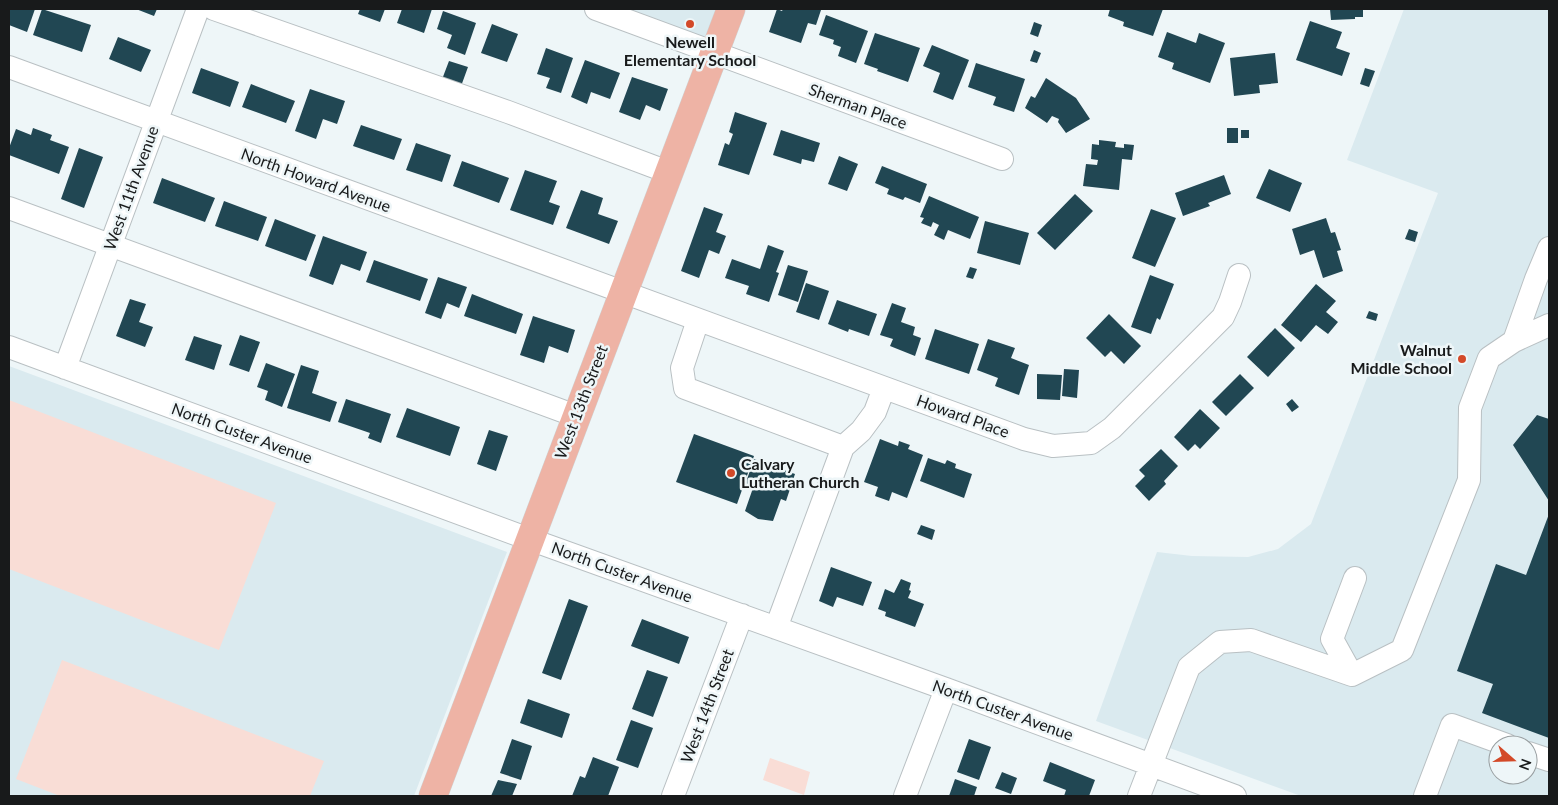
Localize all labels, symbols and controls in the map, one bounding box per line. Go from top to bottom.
marker: Newell Elementary School [684,18,696,30]
place label: Newell Elementary School [624,32,756,69]
street label: Sherman Place [806,79,910,132]
street label: West 11th Avenue [99,123,162,252]
street label: North Howard Avenue [239,144,394,215]
place label: Walnut Middle School [1351,340,1452,377]
street label: West 13th Street [550,342,611,461]
marker: Walnut Middle School [1456,353,1468,365]
street label: Howard Place [914,390,1012,441]
street label: North Custer Avenue [169,398,315,467]
place label: Calvary Lutheran Church [741,454,860,491]
marker: Calvary Lutheran Church [725,467,737,479]
street label: North Custer Avenue [549,537,695,606]
street label: West 14th Street [676,646,737,765]
street label: North Custer Avenue [930,675,1076,744]
north arrow [1488,735,1538,785]
text: N [1516,757,1536,773]

